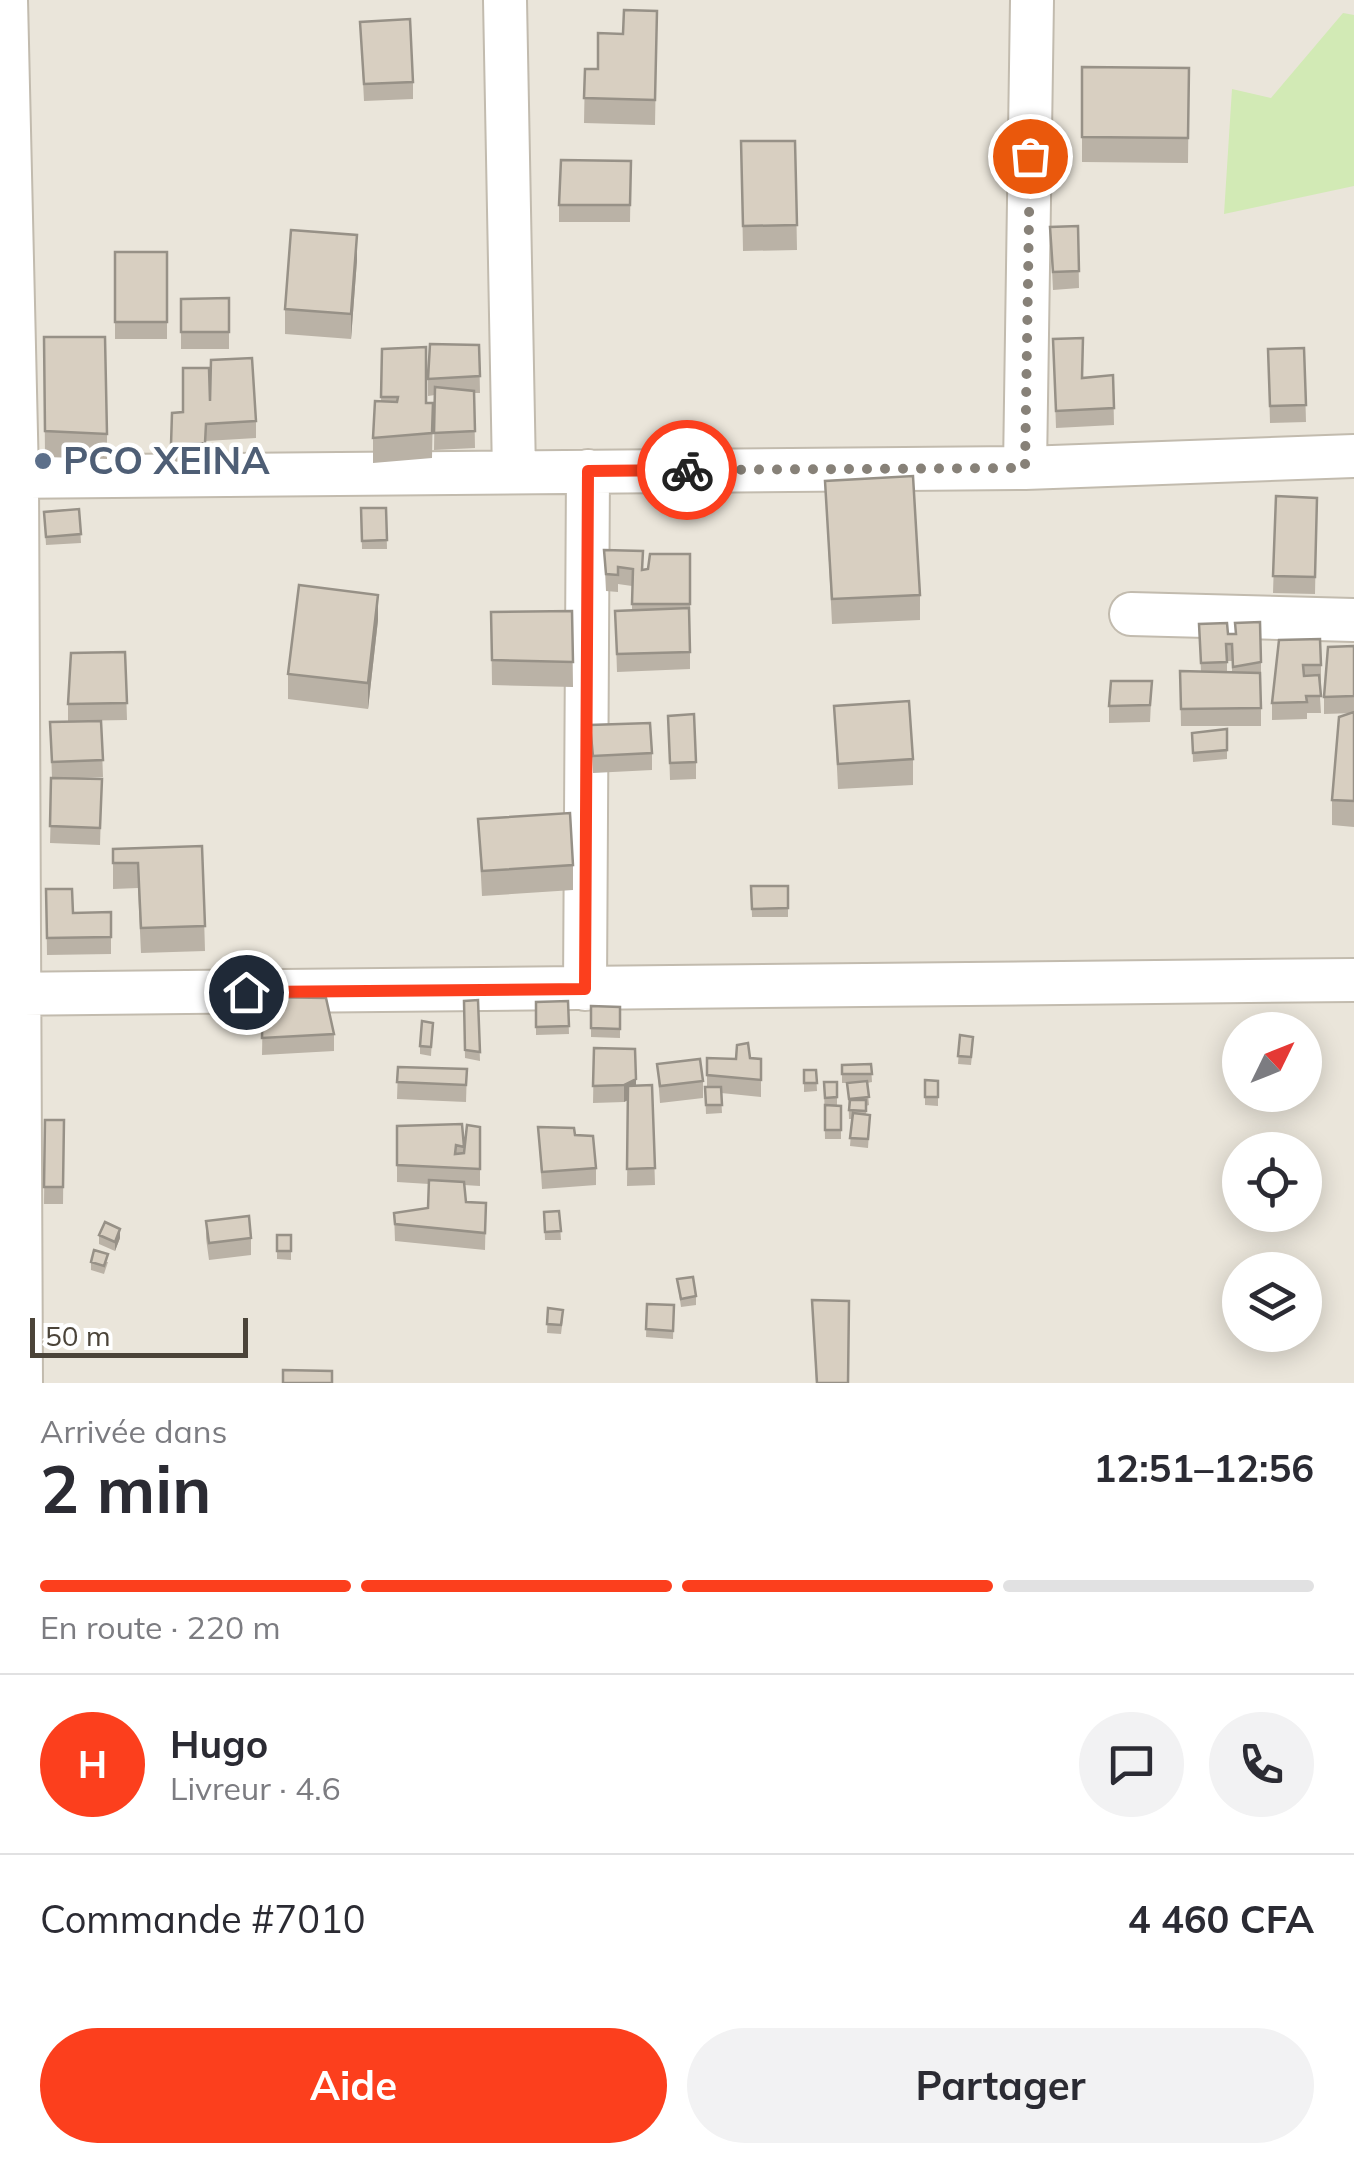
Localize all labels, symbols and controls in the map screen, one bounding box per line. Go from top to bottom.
pin [988,114,1073,199]
icon: bag [1003,129,1058,184]
courier [637,420,737,520]
place label: PCO XEINA [63,436,270,484]
icon: bike [660,443,715,498]
marker: PCO XEINA [32,450,54,472]
pin [204,950,289,1035]
icon: home [219,965,274,1020]
north arrow [1222,1012,1322,1112]
map controls [1222,1012,1322,1352]
button: locate [1222,1132,1322,1232]
button: layers [1222,1252,1322,1352]
scale bar [30,1313,248,1358]
text: 50 m [45,1318,111,1353]
text: Arrivée dans [40,1411,227,1451]
text: 12:51–12:56 [1094,1444,1314,1492]
text: 2 min [40,1448,211,1529]
text: En route · 220 m [40,1607,281,1647]
button: chat [1079,1712,1184,1817]
button: phone [1209,1712,1314,1817]
text: Hugo [170,1720,268,1768]
text: H [78,1740,107,1788]
text: Livreur · 4.6 [170,1768,341,1808]
text: Commande #7010 [40,1895,366,1943]
text: 4 460 CFA [1128,1895,1314,1943]
button: Aide [40,2028,667,2143]
button: Partager [687,2028,1314,2143]

